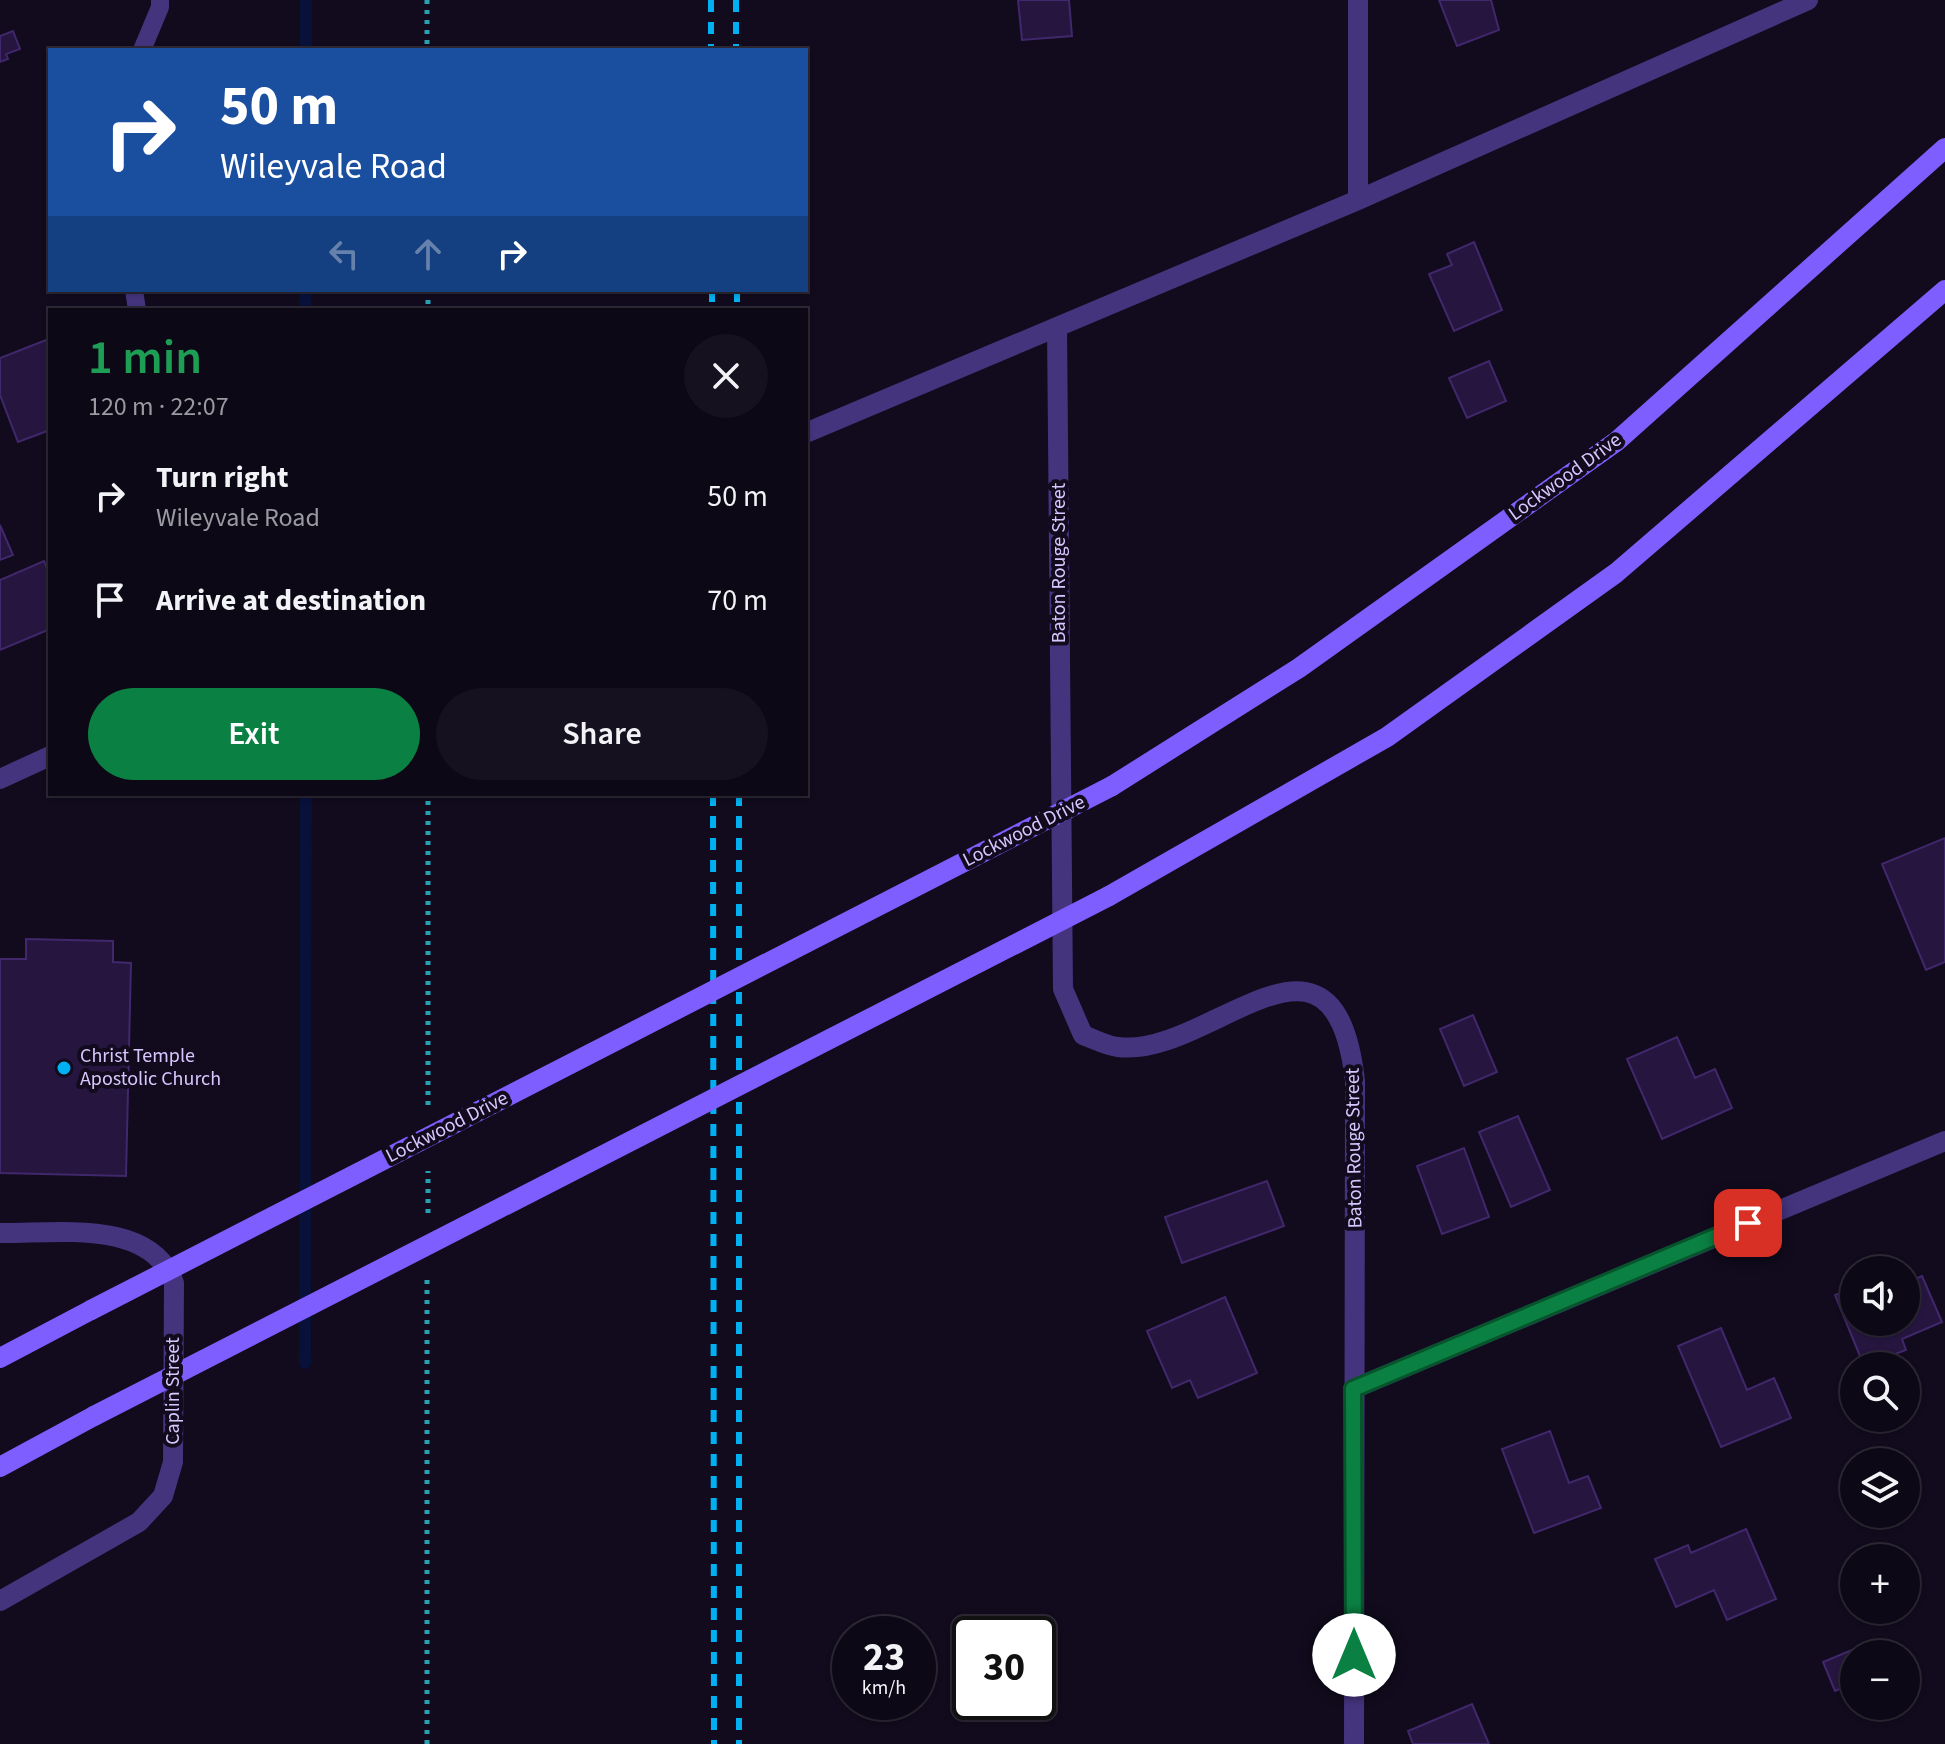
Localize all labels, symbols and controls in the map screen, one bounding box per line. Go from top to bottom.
text: 50 m [220,67,338,146]
icon: right [88,80,192,184]
text: Wileyvale Road [220,141,447,192]
icon: left [322,232,366,276]
icon: ahead [406,232,450,276]
icon: right [490,232,534,276]
text: 1 min [88,324,202,392]
button: close [684,334,768,418]
text: 120 m · 22:07 [88,388,229,425]
street label: Lockwood Drive [1503,426,1627,528]
text: Turn right [156,456,288,499]
icon: right [88,474,132,518]
text: 50 m [707,475,768,518]
street label: Baton Rouge Street [1045,482,1073,643]
text: Wileyvale Road [156,499,320,536]
icon: arrive [88,578,132,622]
text: Arrive at destination [156,579,426,622]
text: 70 m [707,579,768,622]
button: Exit [88,688,420,780]
button: Share [436,688,768,780]
street label: Lockwood Drive [958,788,1090,874]
place label: Christ Temple Apostolic Church [80,1042,221,1093]
marker: Christ Temple Apostolic Church [55,1059,73,1077]
street label: Baton Rouge Street [1339,1067,1369,1229]
street label: Lockwood Drive [381,1084,513,1170]
pin [1714,1189,1782,1257]
icon: arrive [1726,1201,1770,1245]
map controls [1840,1256,1920,1720]
button: sound [1840,1256,1920,1336]
street label: Caplin Street [159,1337,187,1445]
button: search [1840,1352,1920,1432]
button: layers [1840,1448,1920,1528]
button: + [1840,1544,1920,1624]
position arrow [1312,1613,1396,1697]
speed limit sign: 30 [952,1616,1056,1720]
text: 23 [863,1629,905,1686]
button: − [1840,1640,1920,1720]
text: km/h [862,1674,906,1702]

